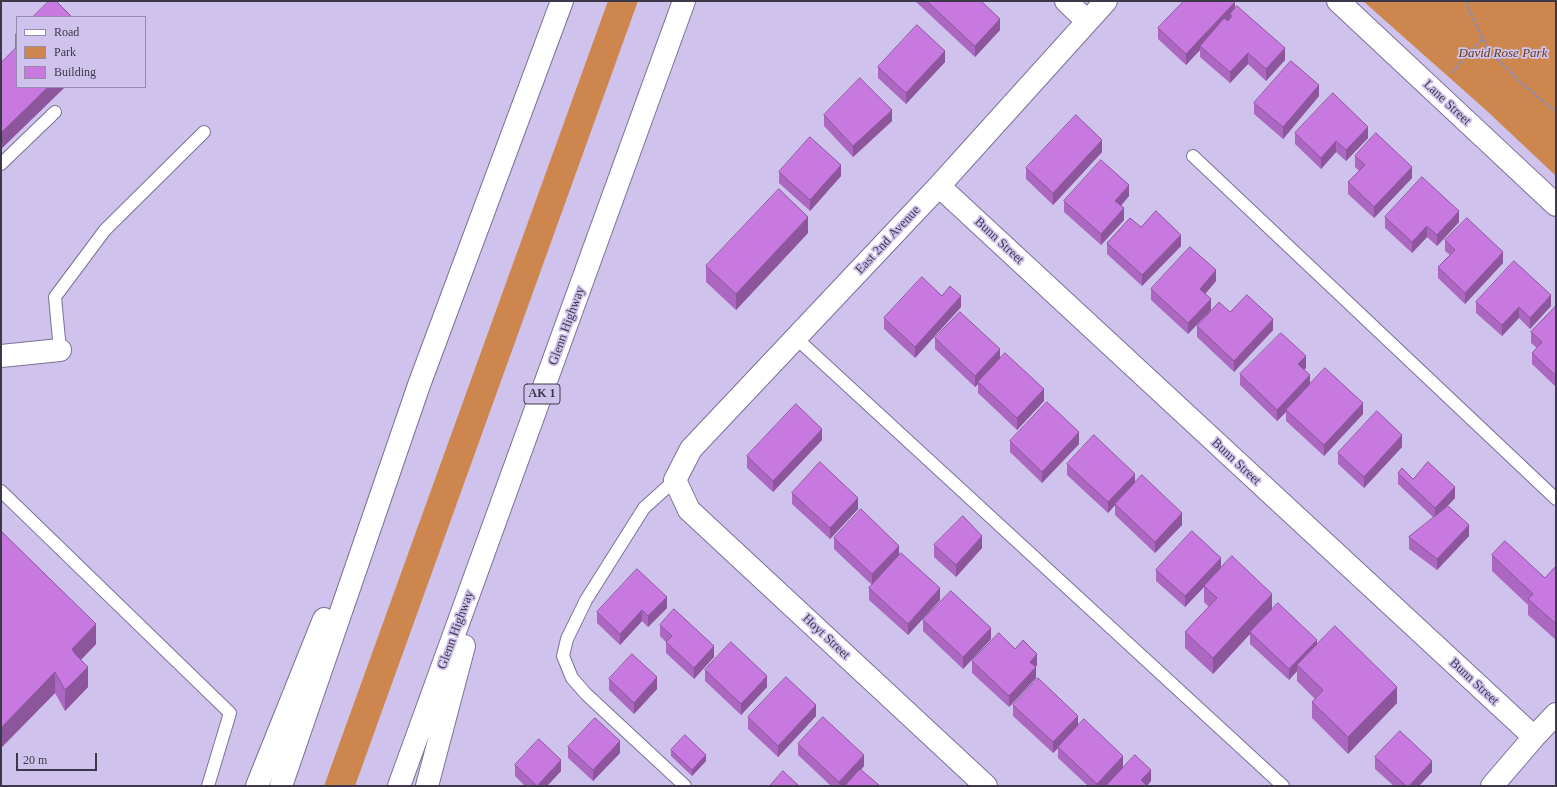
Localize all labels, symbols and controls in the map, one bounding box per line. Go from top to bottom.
legend [16,16,146,88]
text: Road [54,25,79,39]
text: Park [54,45,76,59]
park label: David Rose Park [1459,46,1547,62]
text: Building [54,65,96,79]
street label: Lane Street [1420,77,1474,129]
street label: East 2nd Avenue [852,203,924,277]
street label: Bunn Street [971,214,1027,268]
street label: Glenn Highway [546,284,588,368]
road number: AK 1 [524,384,560,404]
street label: Bunn Street [1208,435,1264,489]
street label: Glenn Highway [435,588,477,672]
street label: Hoyt Street [799,611,853,663]
street label: Bunn Street [1446,655,1502,709]
scale bar [18,745,99,771]
text: 20 m [23,753,47,767]

